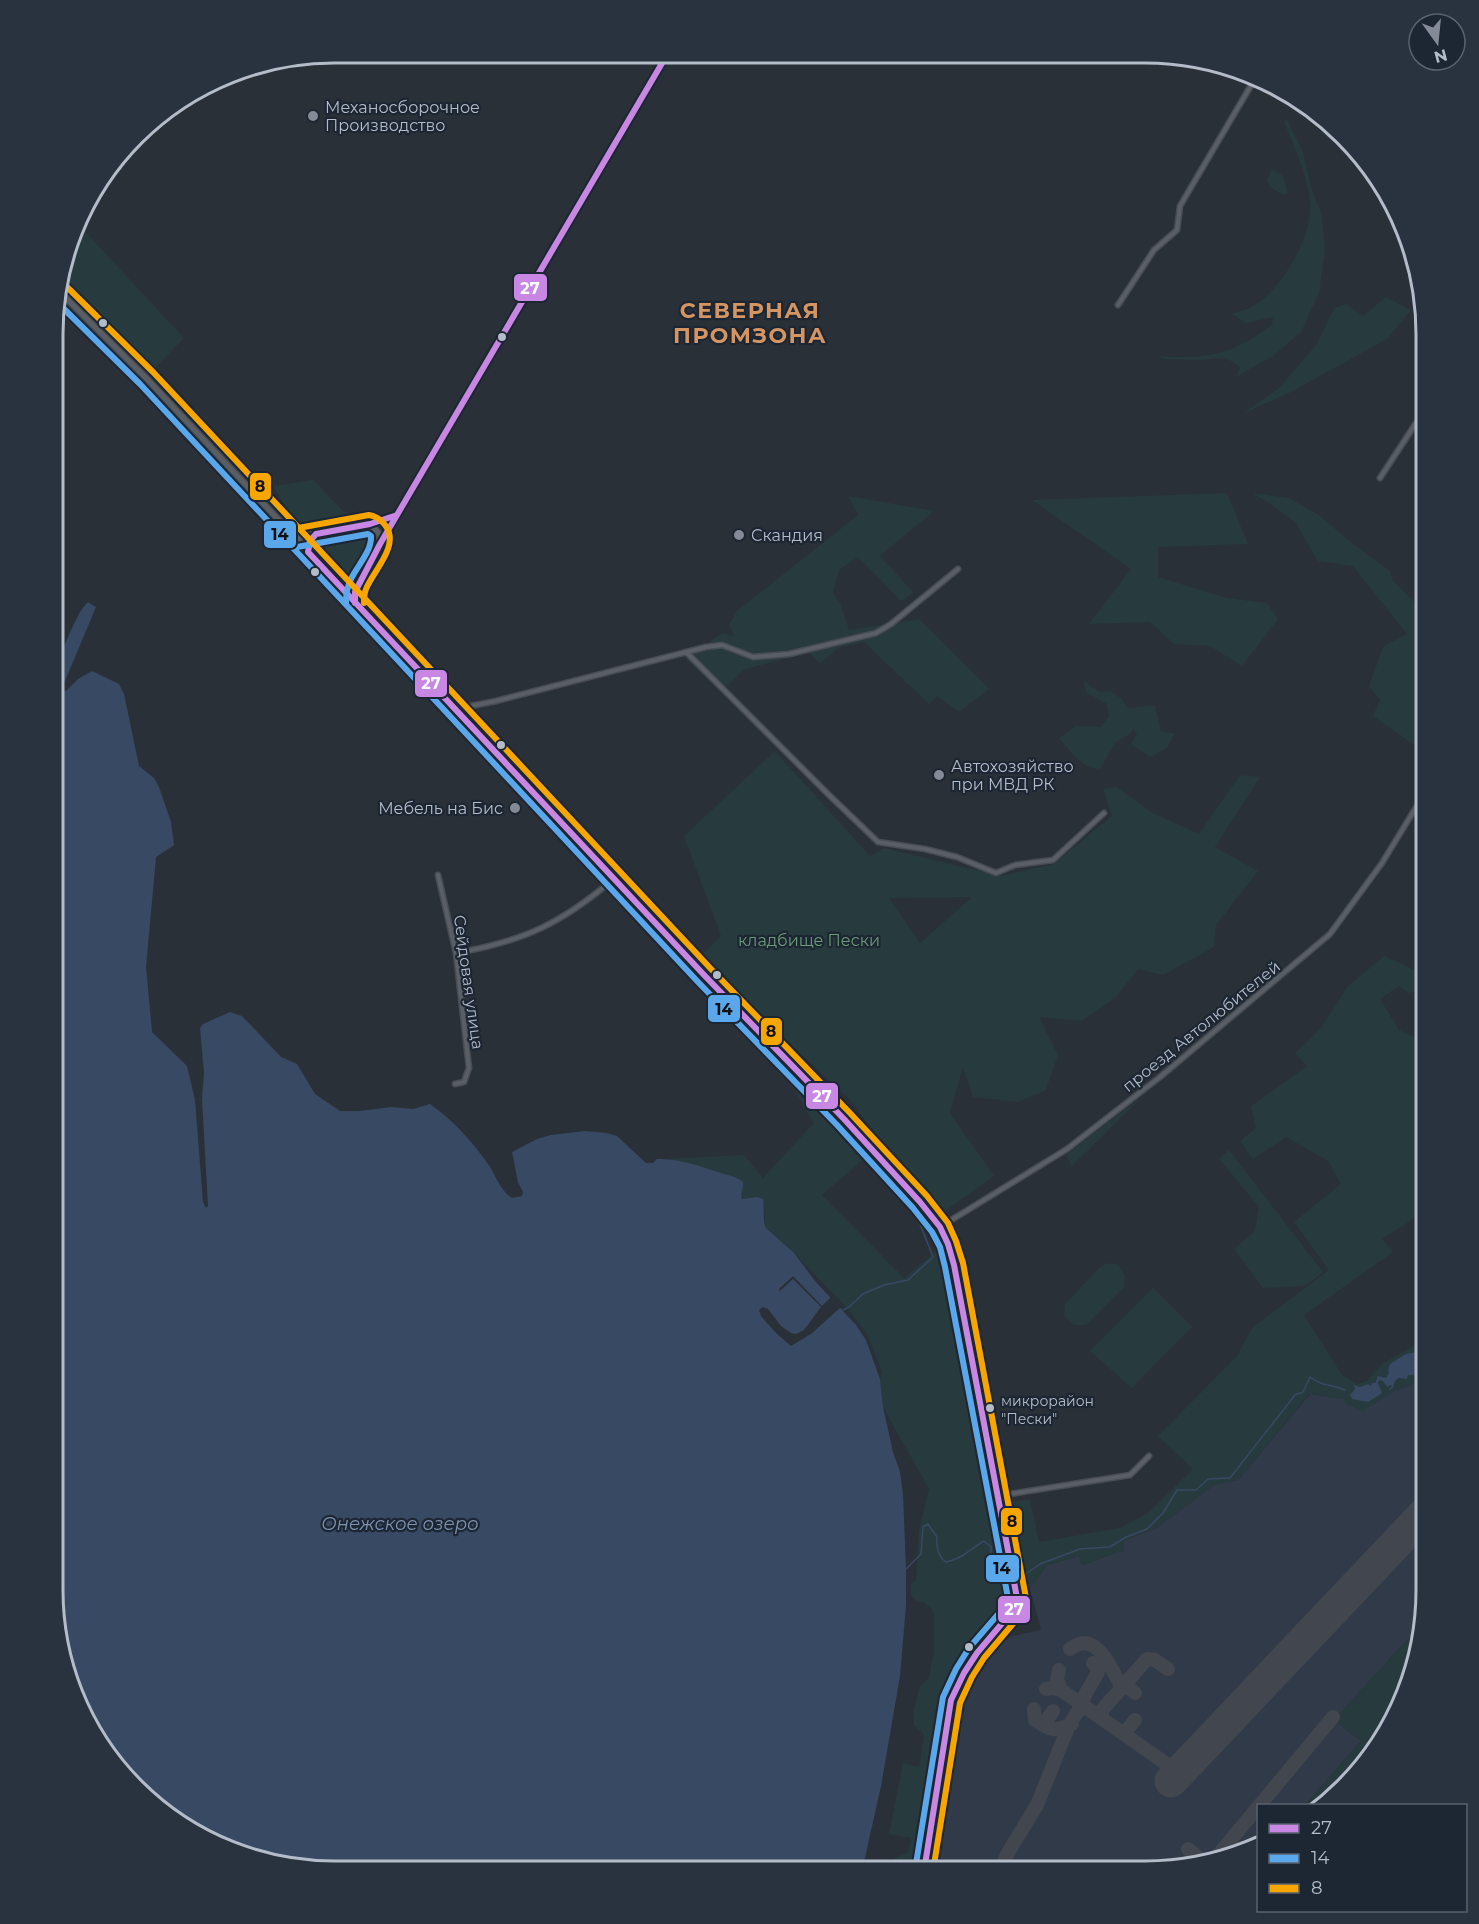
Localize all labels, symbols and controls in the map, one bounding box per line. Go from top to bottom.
north arrow [1407,12,1467,72]
text: N [1432,45,1449,67]
place label: Механосборочное Производство [325,98,480,135]
marker: Механосборочное Производство [306,109,320,123]
line badge: 27 [513,273,548,302]
text: 27 [520,279,540,298]
district label: СЕВЕРНАЯ ПРОМЗОНА [673,297,827,349]
unlabelled marker [97,317,109,329]
unlabelled marker [496,331,508,343]
line badge: 8 [249,472,272,501]
text: 8 [255,477,265,496]
line badge: 14 [263,520,297,549]
text: 14 [271,525,289,544]
place label: Скандия [751,526,823,545]
marker: Скандия [732,528,746,542]
unlabelled marker [309,566,321,578]
line badge: 27 [414,669,448,698]
text: 27 [421,674,441,693]
unlabelled marker [495,739,507,751]
place label: Автохозяйство при МВД РК [951,757,1074,794]
marker: Автохозяйство при МВД РК [932,768,946,782]
place label: Мебель на Бис [378,799,503,818]
marker: Мебель на Бис [508,801,522,815]
street label: Сейдовая улица [450,914,487,1050]
park label: кладбище Пески [738,931,880,950]
street label: проезд Автолюбителей [1119,957,1284,1096]
unlabelled marker [711,969,723,981]
line badge: 14 [707,994,741,1023]
text: 14 [715,1000,733,1019]
line badge: 8 [760,1017,783,1046]
text: 8 [766,1022,776,1041]
line badge: 27 [805,1082,839,1110]
text: 27 [812,1087,832,1106]
place label: микрорайон "Пески" [1001,1392,1094,1428]
marker: микрорайон "Пески" [984,1402,996,1414]
line badge: 8 [1000,1507,1023,1536]
text: 8 [1007,1512,1017,1531]
water label: Онежское озеро [321,1513,479,1535]
line badge: 14 [985,1554,1020,1583]
text: 14 [993,1559,1011,1578]
line badge: 27 [997,1595,1031,1624]
text: 27 [1004,1600,1024,1619]
unlabelled marker [963,1641,975,1653]
legend [1257,1804,1467,1912]
text: 27 [1311,1817,1332,1839]
text: 14 [1311,1847,1329,1869]
text: 8 [1311,1877,1322,1899]

